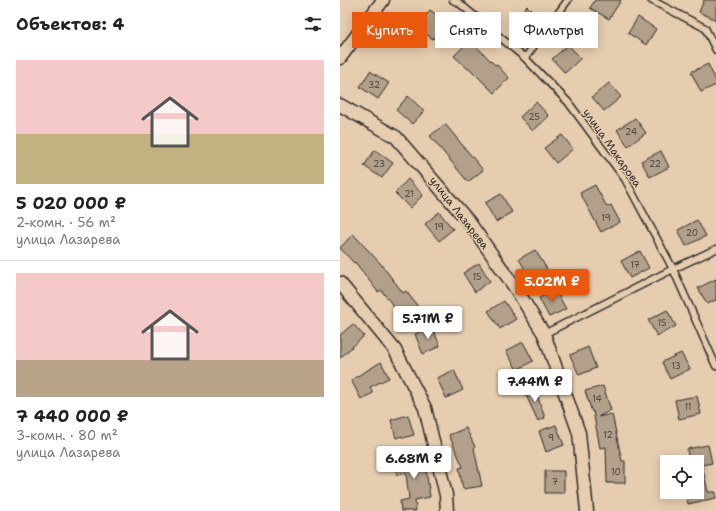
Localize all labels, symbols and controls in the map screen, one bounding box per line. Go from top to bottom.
chip: Купить [352,12,427,48]
chip: Снять [435,12,501,48]
chip: Фильтры [509,12,598,48]
text: Объектов: 4 [16,13,125,35]
icon: filters [302,13,324,35]
house number: 32 [368,79,380,91]
icon: home [134,86,206,158]
street label: улица Макарова [579,106,645,190]
house number: 25 [528,111,540,123]
house number: 24 [625,126,637,138]
house number: 23 [373,158,385,170]
house number: 22 [649,158,661,170]
street label: улица Лазарева [426,174,492,253]
house number: 21 [404,188,414,200]
text: 5 020 000 ₽ [16,192,126,214]
house number: 19 [601,212,611,224]
text: 2-комн. · 56 m² [16,214,116,231]
house number: 19 [434,221,444,233]
house number: 20 [686,227,698,239]
text: улица Лазарева [16,231,120,248]
house number: 17 [630,259,640,271]
pin: 5.02M ₽ [515,269,589,303]
house number: 15 [472,271,482,283]
text: 5.02M ₽ [524,273,580,290]
icon: home [134,299,206,371]
pin: 5.71M ₽ [391,306,465,340]
text: 5.71M ₽ [402,310,454,327]
house number: 15 [657,317,667,329]
house number: 13 [671,360,681,372]
pin: 7.44M ₽ [498,369,572,403]
text: 7.44M ₽ [507,373,563,390]
house number: 14 [592,393,602,405]
house number: 11 [684,401,692,413]
text: 7 440 000 ₽ [16,405,129,427]
text: 3-комн. · 80 m² [16,427,118,444]
house number: 12 [603,429,613,441]
house number: 9 [548,432,554,444]
text: улица Лазарева [16,444,120,461]
pin: 6.68M ₽ [377,446,451,480]
text: 6.68M ₽ [385,450,443,467]
map controls [660,455,704,499]
button: locate [660,455,704,499]
house number: 10 [611,466,621,478]
house number: 7 [552,476,558,488]

